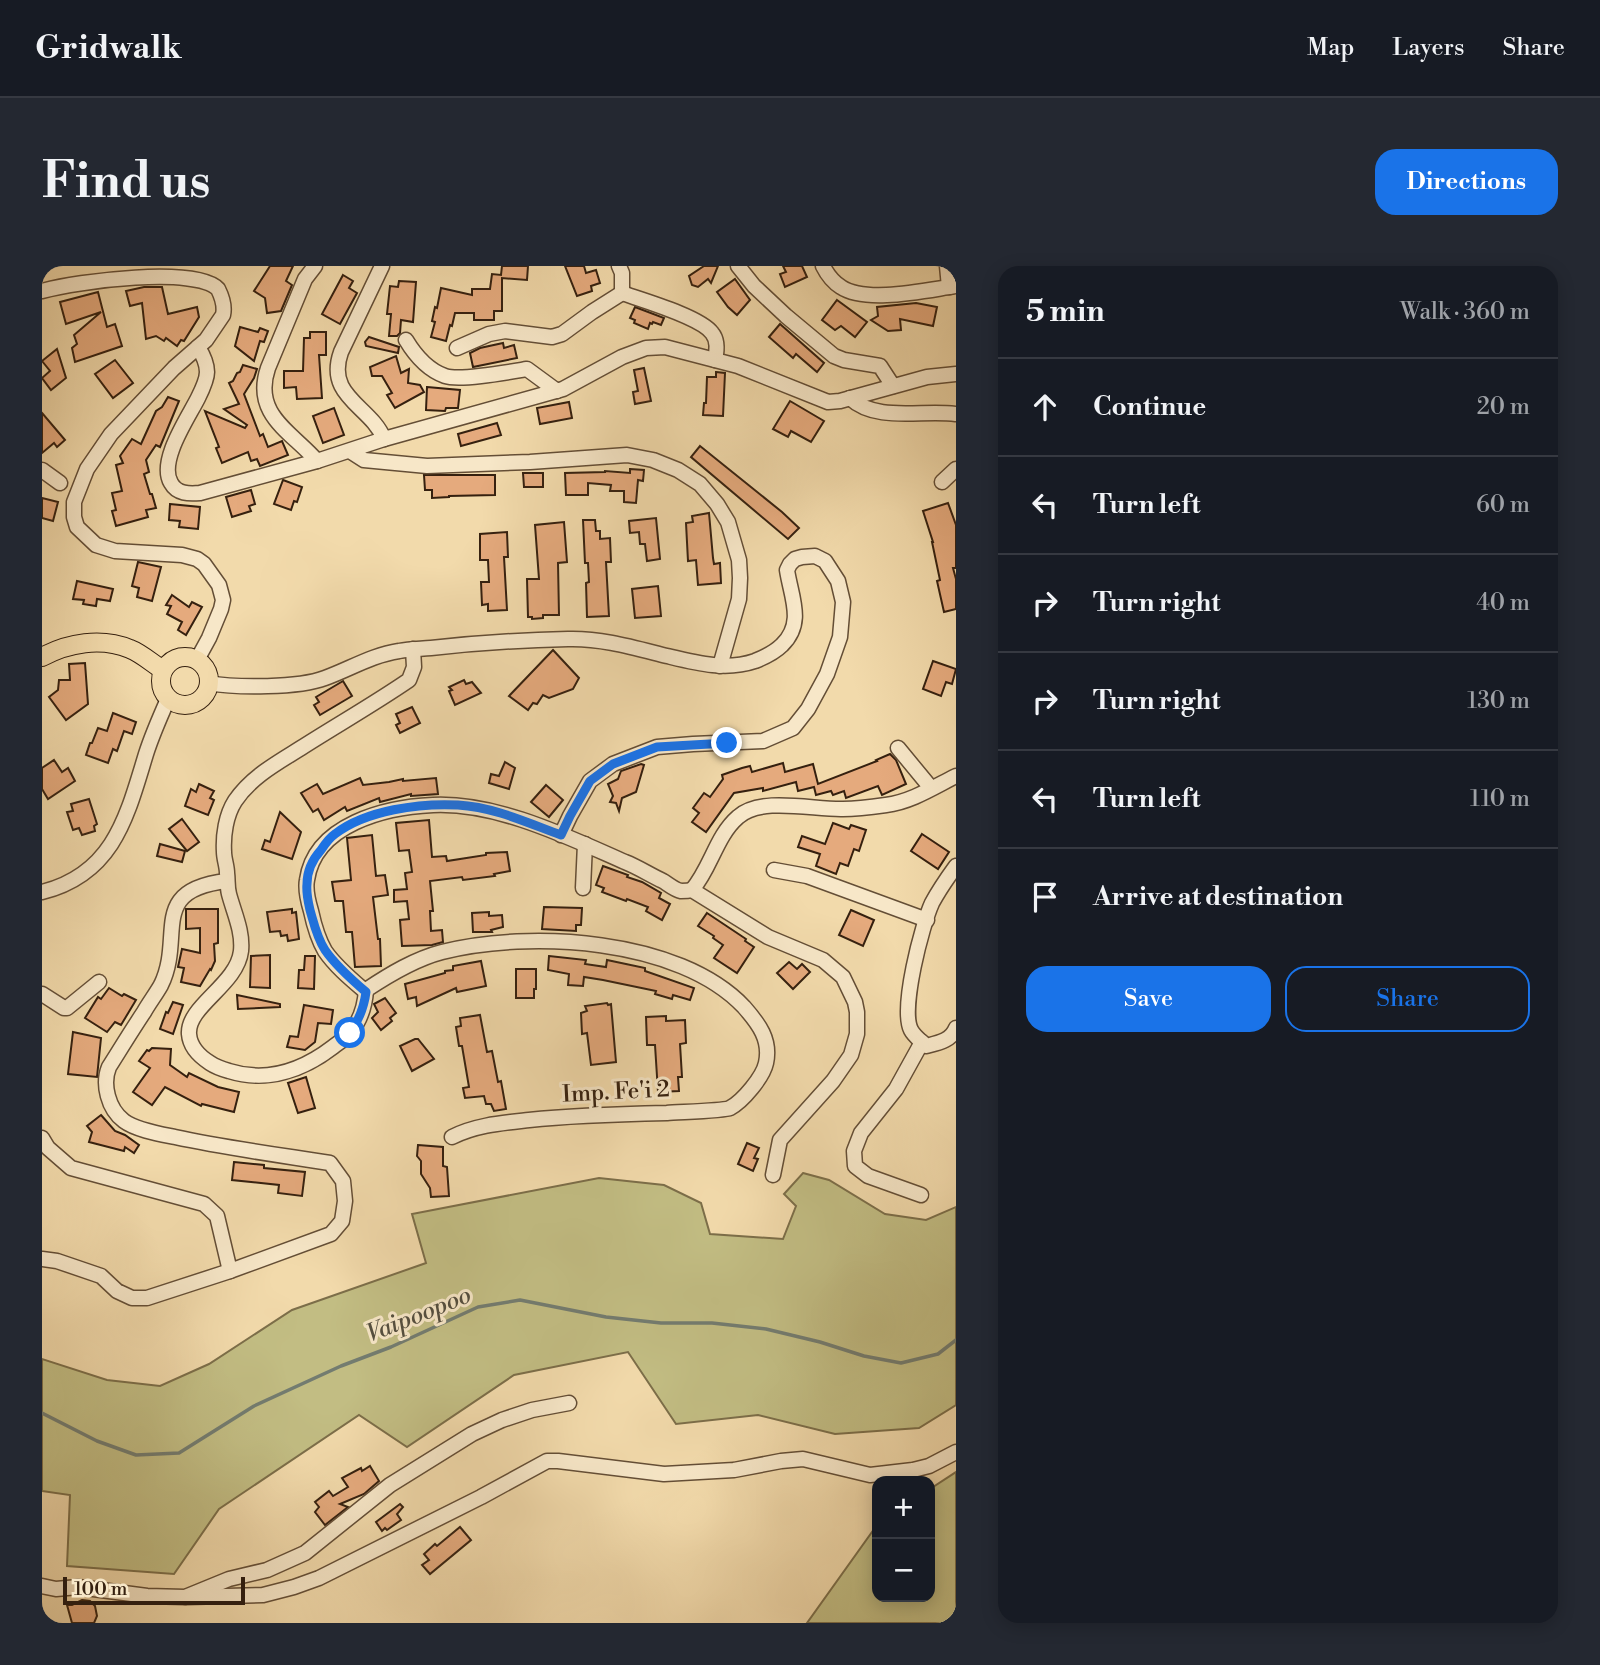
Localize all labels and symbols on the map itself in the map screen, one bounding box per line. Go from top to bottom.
route end [711,727,742,758]
route start [334,1017,365,1048]
street label: Imp. Fe'i 2 [561,1075,671,1109]
water label: Vaipoopoo [362,1280,476,1350]
scale bar [63,1574,245,1606]

